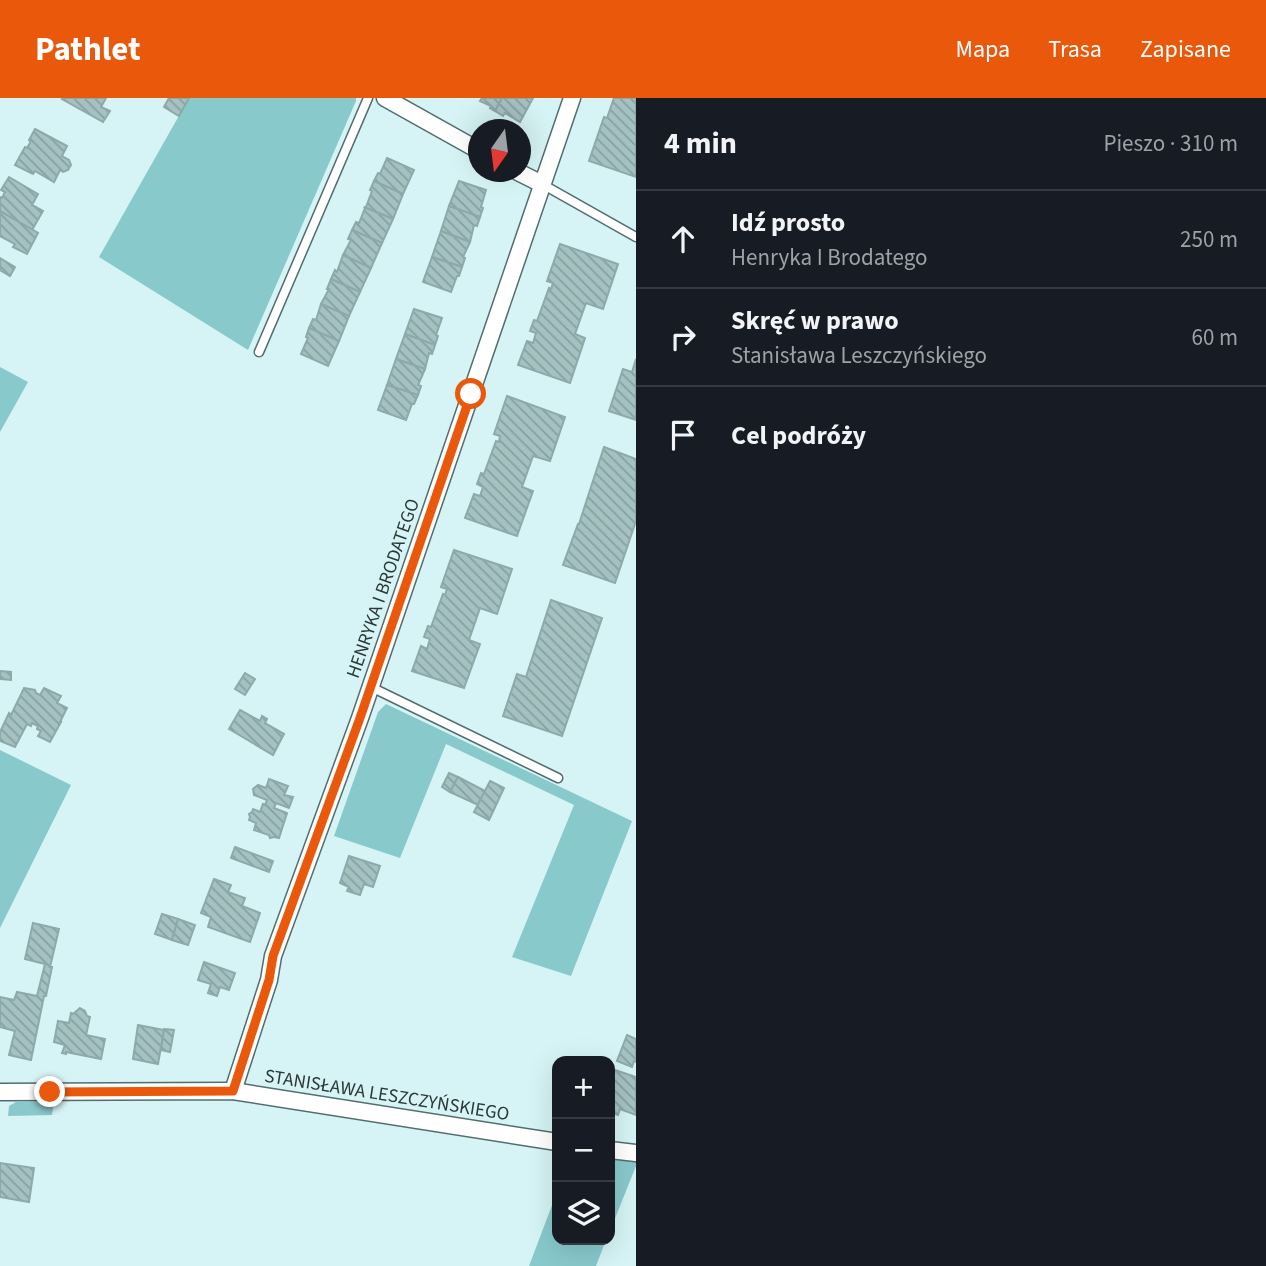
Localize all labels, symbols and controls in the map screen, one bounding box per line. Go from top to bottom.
text: Pathlet [35,26,141,73]
text: Mapa [956,32,1010,67]
text: Trasa [1048,32,1102,67]
text: Zapisane [1140,32,1231,67]
north arrow [468,119,531,182]
text: 4 min [664,122,737,165]
text: Pieszo · 310 m [1103,127,1238,160]
text: Idź prosto [731,204,845,241]
icon: ahead [664,220,702,258]
text: 250 m [1180,223,1238,256]
text: Henryka I Brodatego [731,241,927,274]
text: Skręć w prawo [731,302,899,339]
icon: right [664,318,702,356]
text: 60 m [1191,321,1238,354]
text: Stanisława Leszczyńskiego [731,339,987,372]
route start [455,378,486,409]
icon: arrive [664,416,702,454]
text: Cel podróży [731,417,866,454]
street label: HENRYKA I BRODATEGO [340,495,427,682]
map controls [552,1056,615,1245]
button: + [552,1056,615,1119]
street label: STANISŁAWA LESZCZYŃSKIEGO [262,1063,511,1128]
route end [34,1076,65,1107]
button: − [552,1119,615,1182]
button: layers [552,1182,615,1245]

